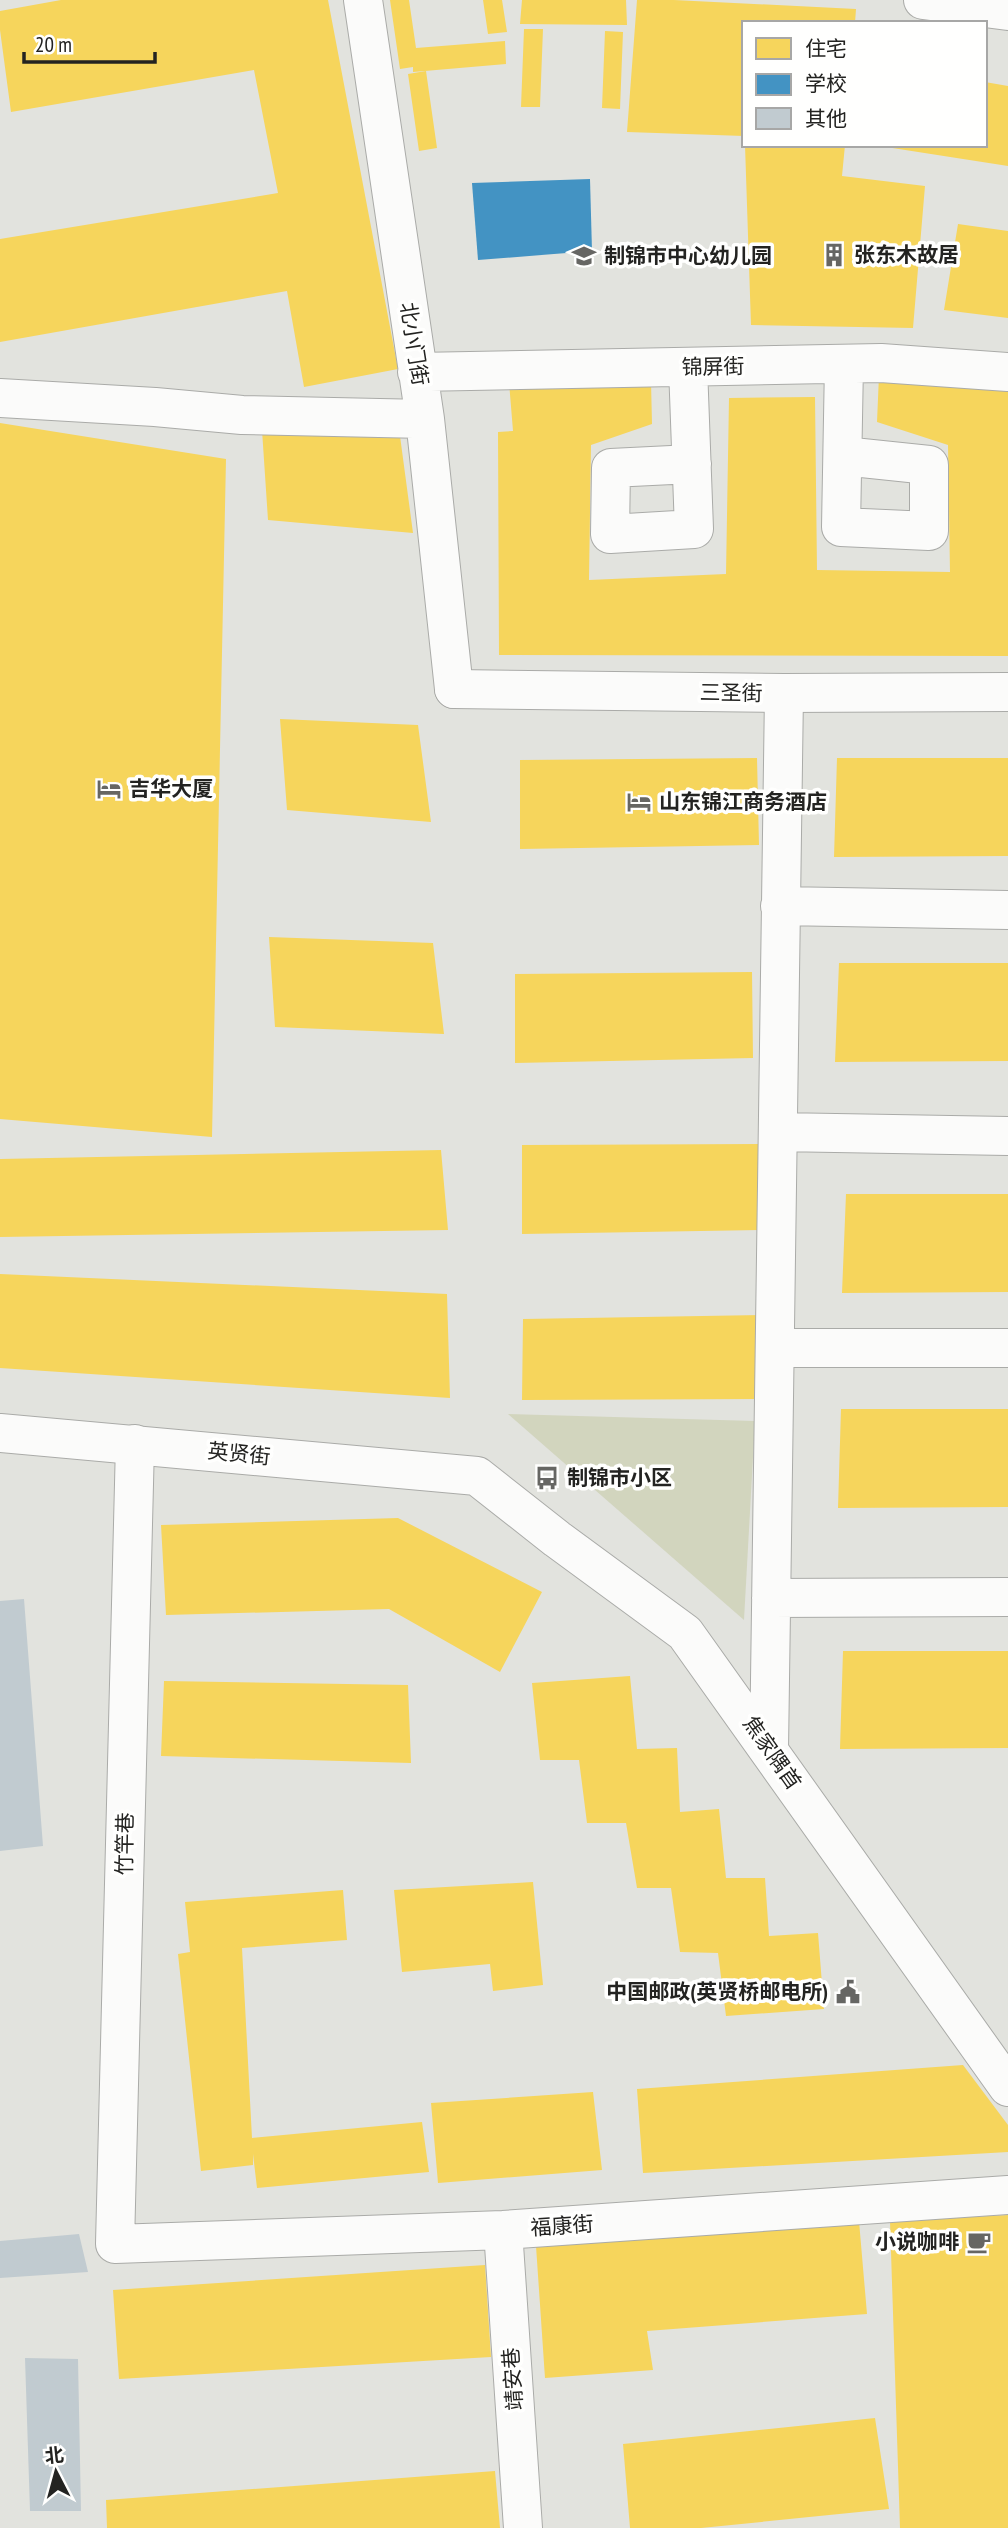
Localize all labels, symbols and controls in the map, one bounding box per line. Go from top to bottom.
scale bar [24,21,156,65]
legend [742,21,987,147]
text: 20 m [35,31,72,58]
text: 住宅 [805,35,847,62]
text: 学校 [805,70,847,97]
text: 其他 [805,105,847,132]
building icon: 张东木故居 [820,241,848,269]
place label: 张东木故居 [854,241,959,268]
school or university icon: 制锦市中心幼儿园 [570,242,598,270]
place label: 制锦市中心幼儿园 [604,242,772,269]
street label: 北小门街 [395,300,434,388]
street label: 锦屏街 [681,352,745,381]
street label: 三圣街 [699,678,763,707]
hotel icon: 吉华大厦 [95,775,123,803]
place label: 吉华大厦 [129,775,213,802]
hotel icon: 山东锦江商务酒店 [625,788,653,816]
place label: 山东锦江商务酒店 [659,788,827,815]
street label: 英贤街 [206,1437,272,1470]
bus stop icon: 制锦市小区 [533,1464,561,1492]
place label: 制锦市小区 [567,1464,672,1491]
street label: 焦家隅首 [737,1711,808,1795]
street label: 竹竿巷 [110,1812,139,1876]
place label: 中国邮政(英贤桥邮电所) [606,1978,828,2005]
public building icon: 中国邮政(英贤桥邮电所) [834,1978,862,2006]
street label: 福康街 [530,2210,594,2241]
place label: 小说咖啡 [875,2228,959,2255]
cafe icon: 小说咖啡 [965,2228,993,2256]
street label: 靖安巷 [497,2347,528,2411]
north arrow [21,2437,91,2507]
text: 北 [44,2442,65,2468]

